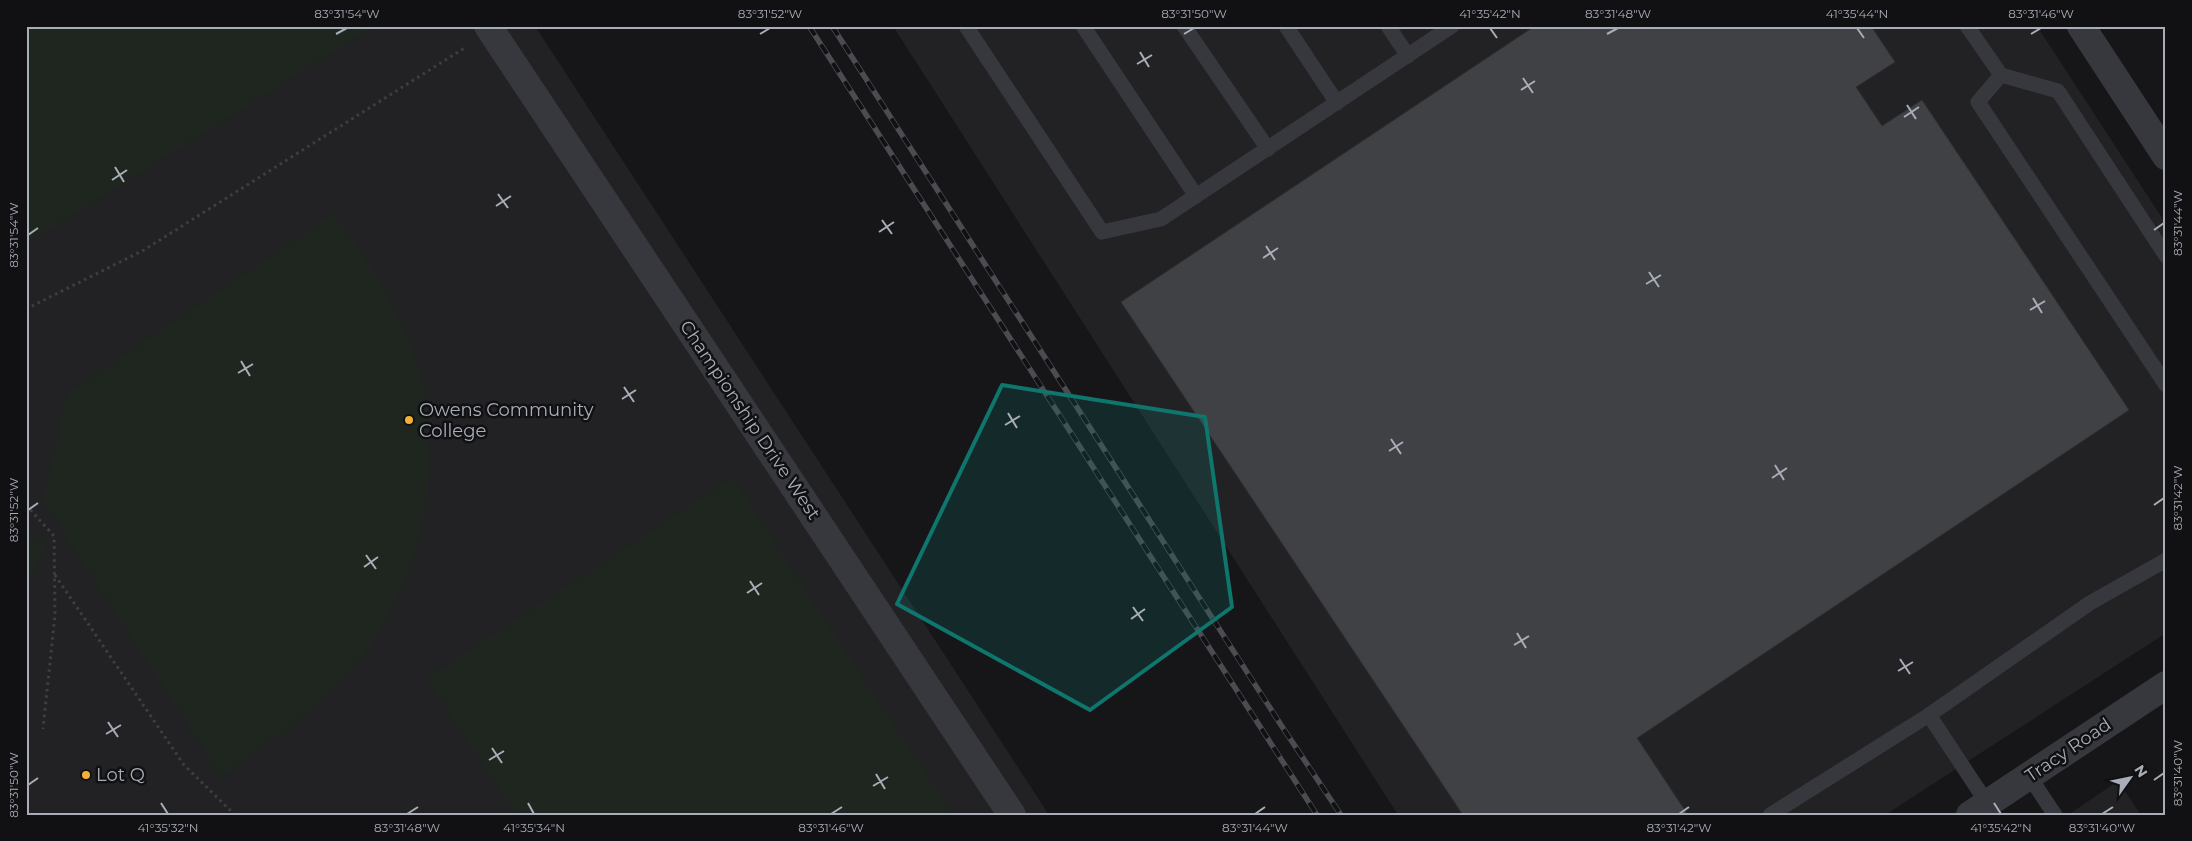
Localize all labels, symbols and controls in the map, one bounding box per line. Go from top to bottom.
text: 83°31'54"W [314,6,380,21]
text: 83°31'52"W [738,6,802,21]
text: 83°31'50"W [1161,6,1227,21]
text: 41°35'42"N [1459,6,1521,21]
text: 83°31'48"W [1585,6,1651,21]
text: 41°35'44"N [1826,6,1888,21]
text: 83°31'46"W [2008,6,2074,21]
text: 83°31'44"W [2170,190,2185,256]
text: 83°31'54"W [6,202,21,268]
street label: Championship Drive West [675,316,825,524]
place label: Owens Community College [419,399,594,442]
marker: Owens Community College [403,414,415,426]
text: 83°31'42"W [2170,465,2185,531]
text: 83°31'52"W [6,478,21,542]
street label: Tracy Road [2021,713,2115,787]
text: 83°31'40"W [2170,740,2185,806]
text: 83°31'50"W [6,752,21,818]
north arrow [2104,754,2154,804]
text: N [2130,761,2152,781]
place label: Lot Q [96,764,145,786]
marker: Lot Q [80,769,92,781]
text: 41°35'32"N [137,820,199,835]
text: 83°31'48"W [374,820,440,835]
text: 41°35'34"N [503,820,565,835]
text: 83°31'46"W [798,820,864,835]
text: 83°31'44"W [1222,820,1288,835]
text: 83°31'42"W [1646,820,1712,835]
text: 41°35'42"N [1970,820,2032,835]
text: 83°31'40"W [2069,820,2135,835]

